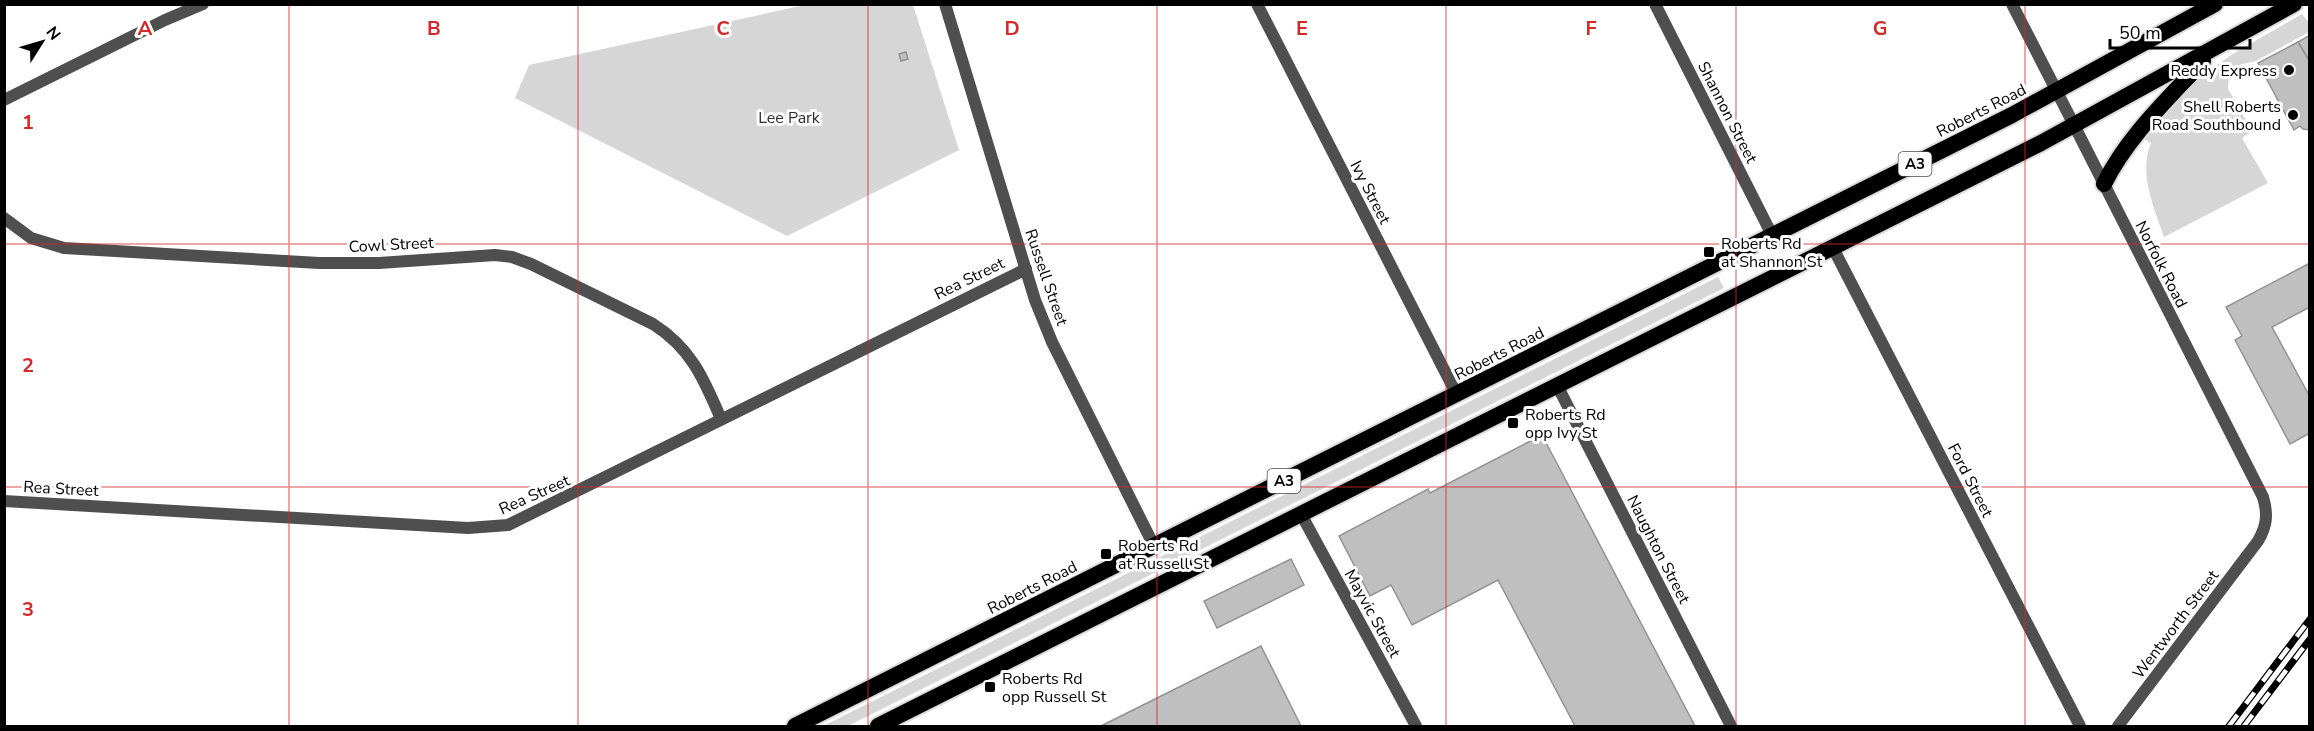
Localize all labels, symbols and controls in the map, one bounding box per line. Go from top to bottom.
north arrow [12,12,72,72]
scale bar [2110,12,2250,50]
text: A [138,15,153,42]
text: B [427,15,441,42]
text: C [716,15,730,42]
text: D [1004,15,1020,42]
text: E [1296,15,1308,42]
text: F [1585,15,1597,42]
text: G [1873,15,1887,42]
text: 50 m [2119,21,2161,45]
text: N [41,22,66,45]
street label: Shannon Street [1692,58,1762,167]
place label: Reddy Express [2170,60,2277,82]
marker: Reddy Express [2282,63,2296,77]
street label: Roberts Road [1933,79,2030,143]
place label: Shell Roberts Road Southbound [2152,96,2281,136]
park label: Lee Park [758,107,821,129]
marker: Shell Roberts Road Southbound [2286,108,2300,122]
text: 1 [22,109,34,136]
road number: A3 [1898,152,1932,176]
street label: Ivy Street [1345,157,1396,228]
street label: Norfolk Road [2130,217,2192,312]
street label: Russell Street [1019,226,1073,329]
street label: Cowl Street [348,232,434,258]
place label: Roberts Rd at Shannon St [1721,233,1823,273]
marker: Roberts Rd at Shannon St [1702,245,1716,259]
street label: Rea Street [931,252,1008,305]
street label: Roberts Road [1451,322,1548,386]
text: 2 [22,352,34,379]
place label: Roberts Rd opp Ivy St [1525,404,1606,444]
marker: Roberts Rd opp Ivy St [1506,416,1520,430]
street label: Ford Street [1942,440,1998,521]
street label: Rea Street [496,469,574,520]
road number: A3 [1268,469,1300,493]
street label: Rea Street [23,476,100,502]
street label: Naughton Street [1621,491,1695,608]
place label: Roberts Rd at Russell St [1118,535,1209,575]
marker: Roberts Rd at Russell St [1099,547,1113,561]
street label: Roberts Road [984,556,1081,620]
street label: Mayvic Street [1339,565,1406,662]
street label: Wentworth Street [2128,565,2224,683]
text: 3 [22,596,34,623]
place label: Roberts Rd opp Russell St [1002,668,1107,708]
marker: Roberts Rd opp Russell St [983,680,997,694]

